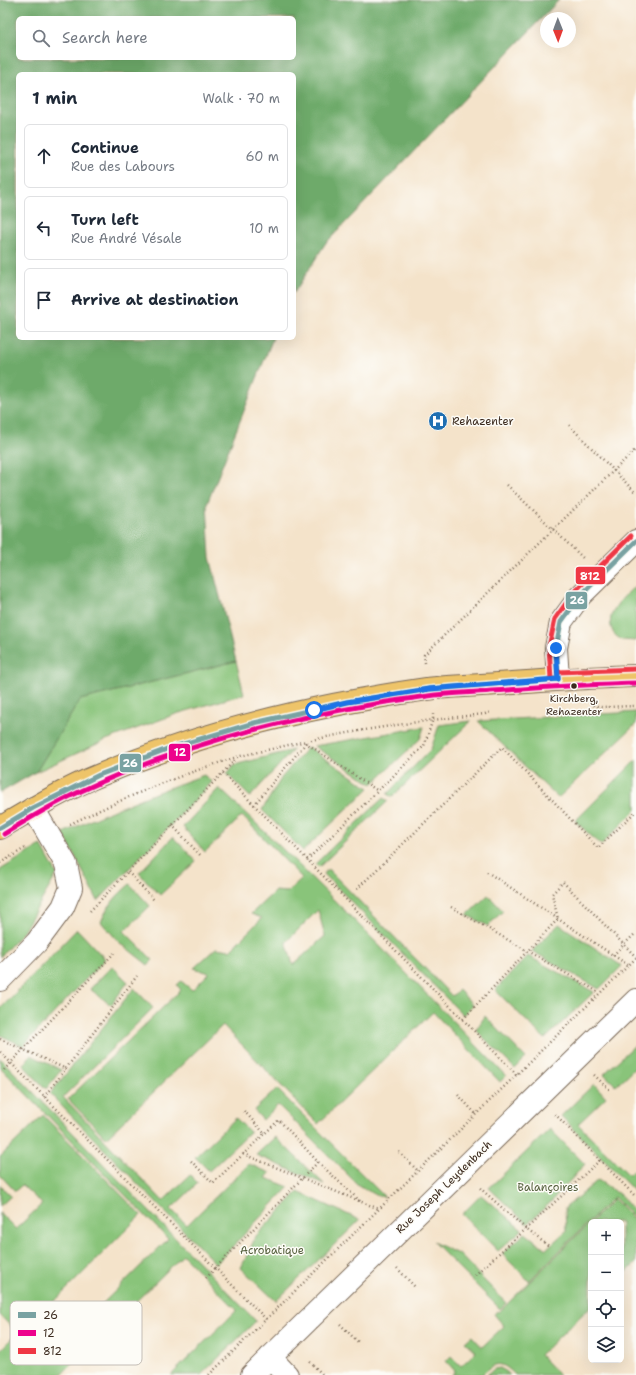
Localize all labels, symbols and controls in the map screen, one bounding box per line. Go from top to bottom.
north arrow [540,12,576,48]
search box [16,16,296,60]
icon: search [30,27,52,49]
text: Search here [62,28,148,48]
text: 1 min [32,87,77,109]
text: Walk · 70 m [203,90,280,107]
text: Continue [71,138,139,158]
icon: ahead [33,145,55,167]
text: 60 m [246,148,279,165]
text: Rue des Labours [71,158,175,175]
text: Turn left [71,210,139,230]
icon: left [33,217,55,239]
text: 10 m [249,220,279,237]
text: Rue André Vésale [71,230,182,247]
icon: arrive [33,289,55,311]
text: Arrive at destination [71,290,239,310]
hospital icon: Rehazenter [427,410,449,432]
place label: Rehazenter [452,414,514,429]
line badge: 812 [575,566,606,585]
text: 812 [580,569,600,584]
line badge: 26 [565,591,588,610]
text: 26 [569,593,585,608]
route end [547,639,565,657]
marker: Kirchberg, Rehazenter [569,681,579,691]
place label: Kirchberg, Rehazenter [546,692,602,718]
route start [305,701,323,719]
line badge: 12 [168,743,191,762]
text: 12 [174,745,186,760]
line badge: 26 [119,753,142,773]
text: 26 [122,756,138,771]
street label: Rue Joseph Leydenbach [393,1137,495,1237]
park label: Balançoires [518,1180,578,1195]
map controls [588,1219,624,1363]
button: + [588,1219,624,1255]
park label: Acrobatique [240,1243,304,1258]
button: − [588,1255,624,1291]
button: locate [588,1291,624,1327]
legend [10,1301,142,1365]
text: 26 [43,1308,58,1323]
text: 12 [43,1326,55,1341]
button: layers [588,1327,624,1363]
text: 812 [43,1344,62,1359]

